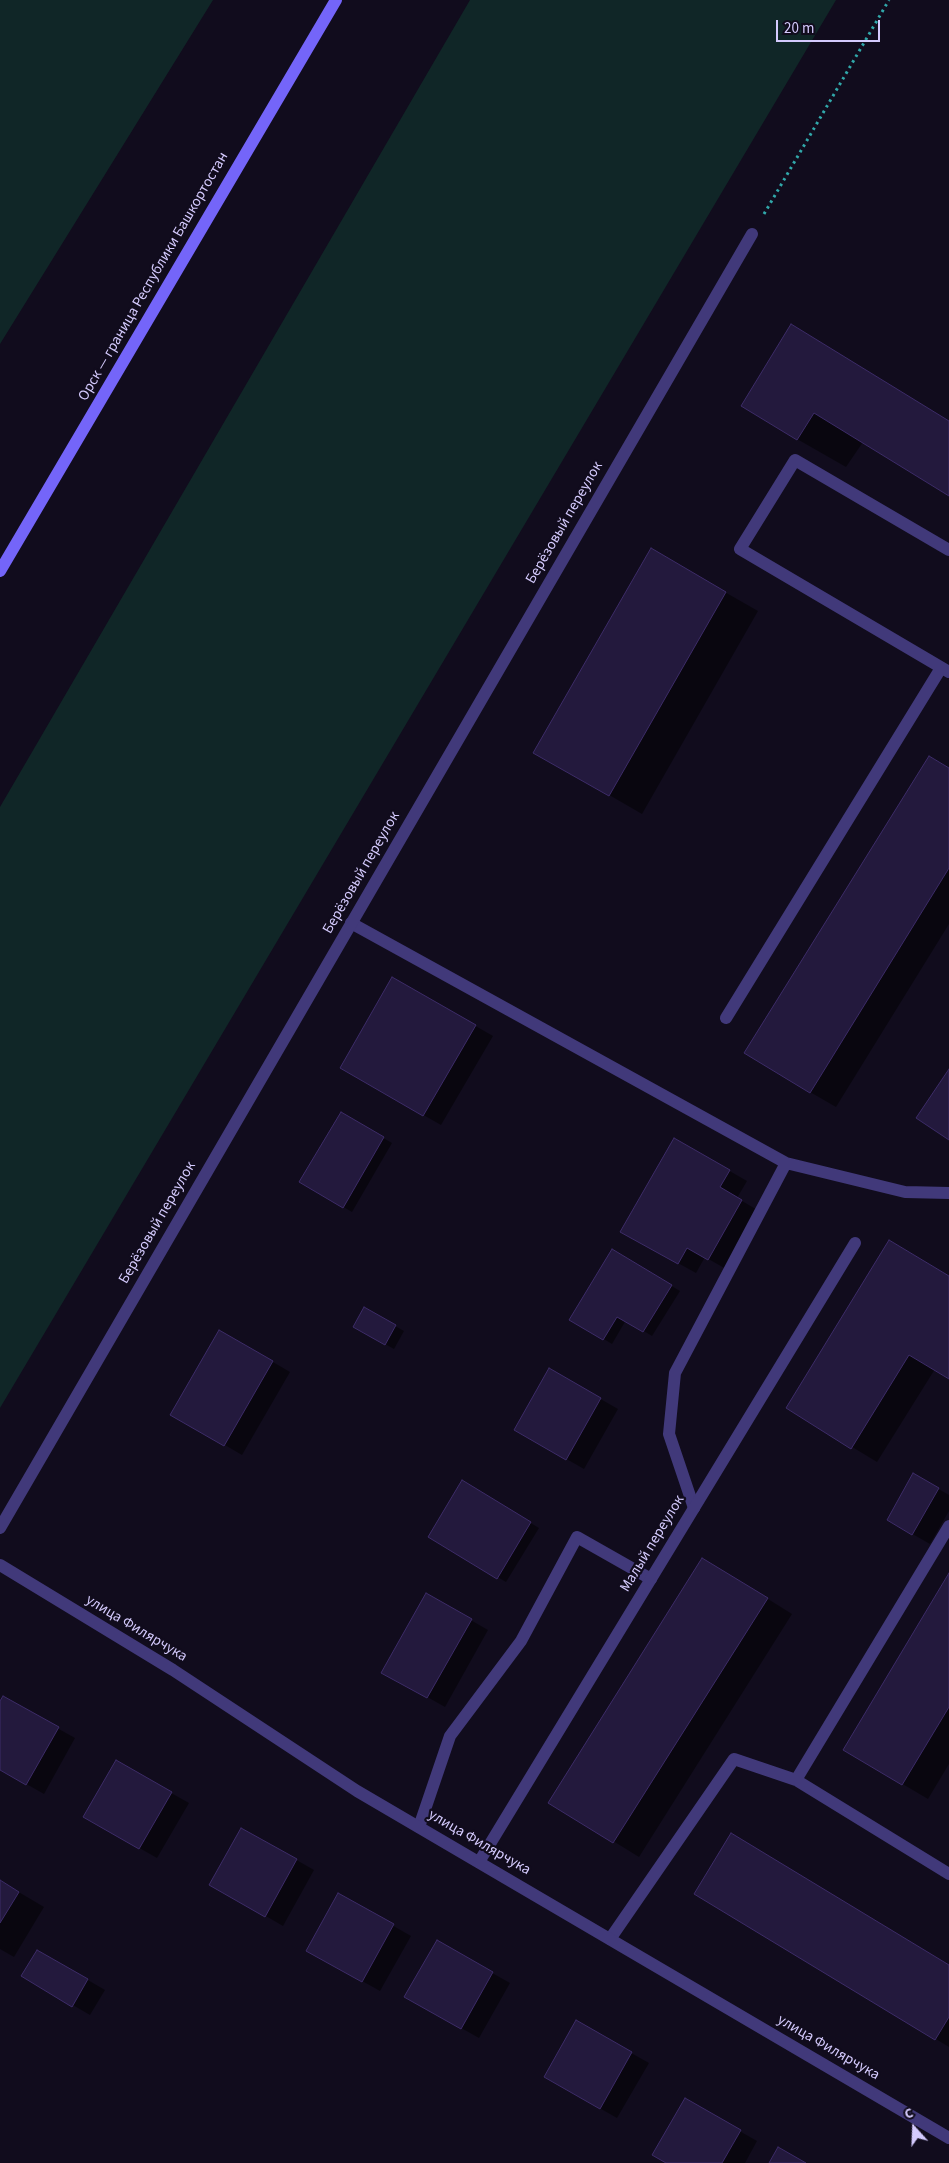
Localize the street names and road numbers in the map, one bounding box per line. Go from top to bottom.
street label: Орск — граница Республики Башкортостан [75,149,233,405]
street label: Берёзовый переулок [523,459,607,587]
street label: Берёзовый переулок [320,809,404,937]
street label: Берёзовый переулок [116,1159,200,1287]
street label: Малый переулок [617,1492,689,1596]
street label: улица Филярчука [82,1592,190,1666]
street label: улица Филярчука [425,1806,533,1880]
street label: улица Филярчука [774,2011,882,2085]

